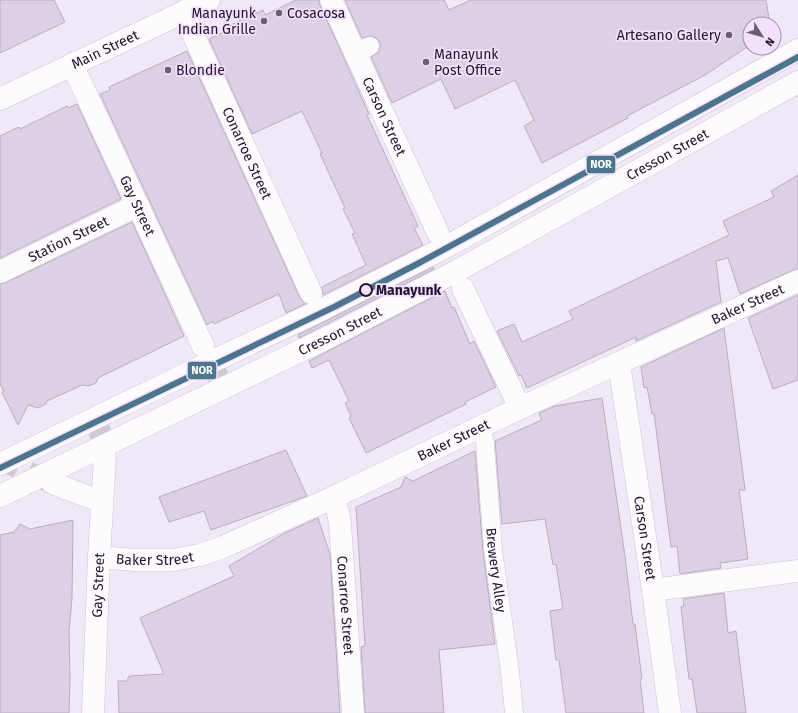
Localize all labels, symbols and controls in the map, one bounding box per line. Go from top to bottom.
place label: Manayunk Indian Grille [178,5,257,38]
place label: Cosacosa [287,5,345,22]
marker: Cosacosa [274,8,284,18]
marker: Manayunk Indian Grille [259,16,269,26]
north arrow [742,16,782,56]
street label: Main Street [68,26,142,73]
place label: Artesano Gallery [617,27,721,44]
marker: Artesano Gallery [724,30,734,40]
text: N [762,35,777,49]
place label: Manayunk Post Office [434,46,502,79]
marker: Manayunk Post Office [421,57,431,67]
place label: Blondie [176,62,225,79]
marker: Blondie [163,65,173,75]
street label: Carson Street [359,74,410,159]
street label: Conarroe Street [219,104,276,203]
street label: Cresson Street [623,124,712,184]
line badge: NOR [586,155,616,174]
text: NOR [590,158,612,171]
street label: Gay Street [116,172,159,239]
street label: Station Street [25,212,112,266]
street label: Baker Street [709,280,787,328]
place label: Manayunk [376,282,442,299]
marker: Manayunk [359,283,373,297]
street label: Cresson Street [295,302,386,359]
line badge: NOR [187,361,217,380]
text: NOR [191,364,213,377]
street label: Baker Street [415,415,493,464]
street label: Carson Street [630,495,660,582]
street label: Brewery Alley [483,527,510,614]
street label: Baker Street [115,548,196,569]
street label: Gay Street [88,551,108,618]
street label: Conarroe Street [334,555,358,657]

